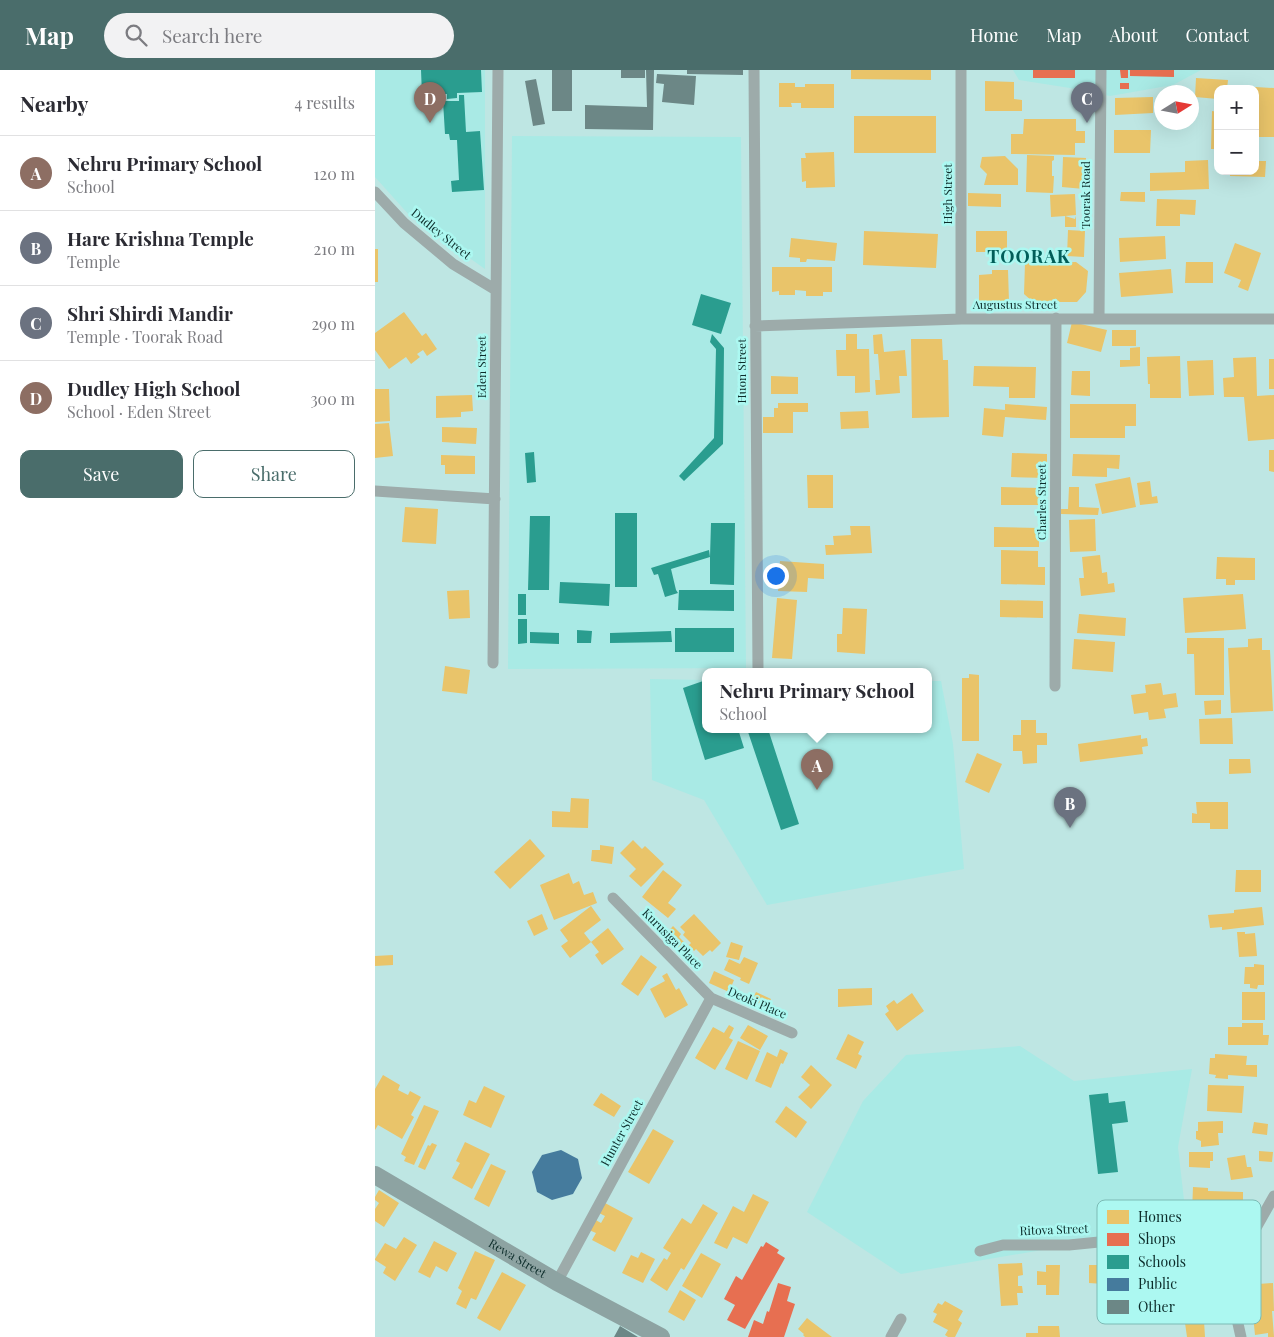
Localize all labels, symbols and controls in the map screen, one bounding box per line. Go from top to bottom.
search box [104,13,454,58]
text: Map [25,19,74,51]
icon: search [122,21,150,49]
text: Search here [162,22,262,48]
text: Home [970,23,1018,47]
text: Map [1046,23,1081,47]
text: About [1109,23,1158,47]
text: Contact [1186,23,1249,47]
pin: D [414,82,446,123]
pin: C [1071,82,1103,123]
north arrow [1154,85,1199,130]
map controls [1214,85,1259,175]
button: + [1214,85,1259,130]
text: Nearby [20,89,89,117]
text: 4 results [294,92,355,113]
button: − [1214,130,1259,175]
text: Nehru Primary School [67,150,262,176]
street label: Toorak Road [1077,161,1093,229]
text: A [31,163,41,184]
text: 120 m [314,163,355,184]
street label: High Street [939,163,955,225]
text: School [67,176,115,197]
street label: Dudley Street [408,204,476,263]
text: Hare Krishna Temple [67,225,254,251]
text: B [31,238,41,259]
text: 210 m [314,238,355,259]
district label: TOORAK [987,244,1071,268]
text: Temple [67,251,120,272]
street label: Augustus Street [972,296,1058,312]
text: Shri Shirdi Mandir [67,300,233,326]
text: C [30,313,42,334]
text: 290 m [311,313,355,334]
text: Temple · Toorak Road [67,326,223,347]
street label: Eden Street [473,335,489,398]
street label: Huon Street [733,338,749,403]
text: Dudley High School [67,375,240,401]
text: D [30,388,42,409]
text: 300 m [310,388,355,409]
text: School · Eden Street [67,401,211,422]
button: Save [20,450,183,498]
button: Share [193,450,355,498]
street label: Charles Street [1033,463,1049,540]
your location [763,563,789,589]
popup [702,668,932,733]
text: Nehru Primary School [719,677,915,703]
text: School [719,703,767,724]
pin: A [801,749,833,790]
pin: B [1054,787,1086,828]
street label: Kurusiga Place [639,905,706,972]
street label: Deoki Place [725,982,789,1022]
street label: Hunter Street [596,1096,646,1169]
legend [1097,1200,1261,1324]
text: Homes [1138,1207,1182,1226]
street label: Ritova Street [1019,1220,1089,1238]
text: Shops [1138,1229,1176,1248]
street label: Rewa Street [486,1235,550,1281]
text: Schools [1138,1252,1186,1271]
text: Public [1138,1274,1177,1293]
text: Other [1138,1297,1176,1316]

